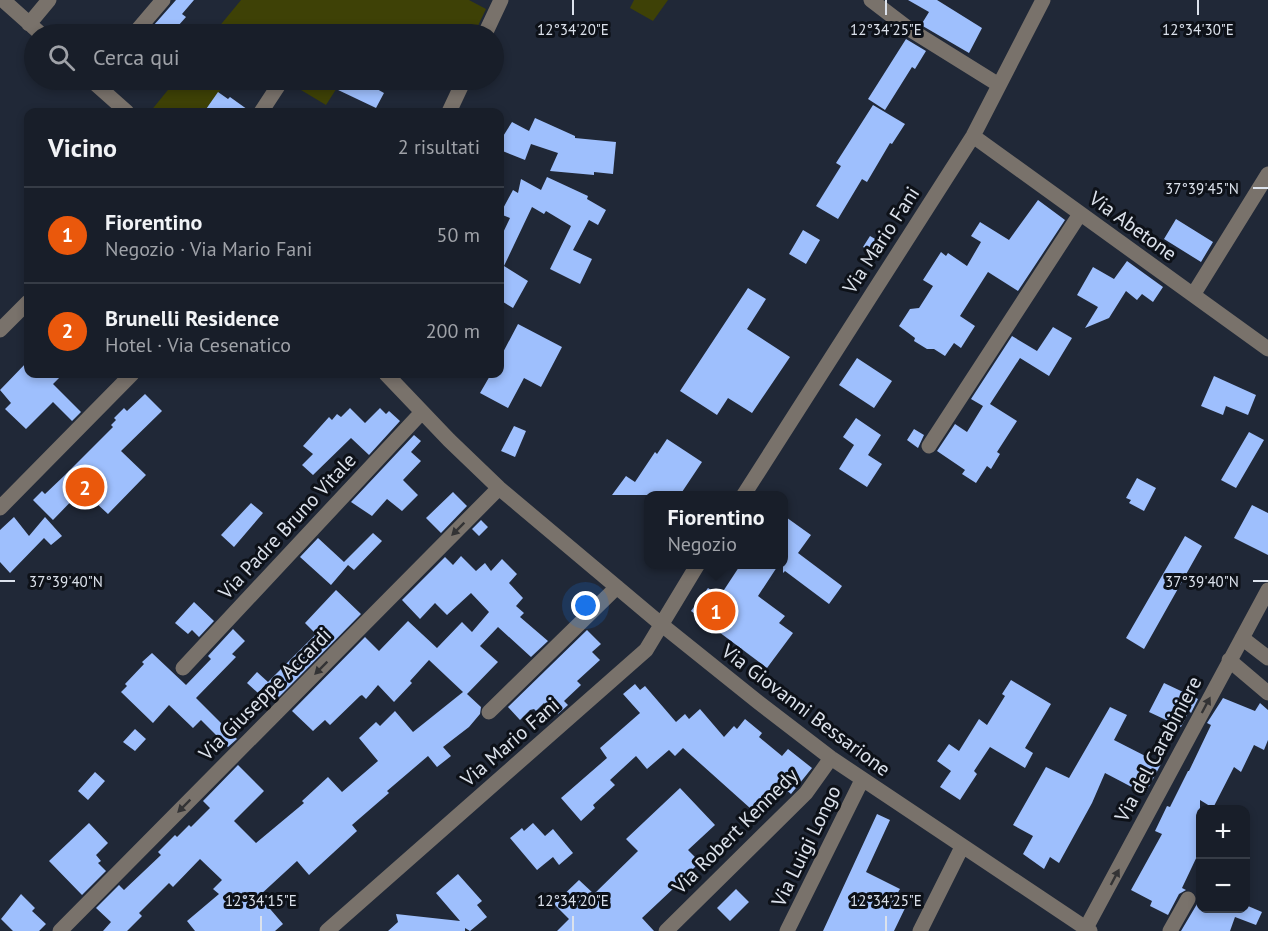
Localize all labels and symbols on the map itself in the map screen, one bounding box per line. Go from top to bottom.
text: 12°34'20"E [537,20,609,39]
text: 12°34'25"E [850,20,922,39]
text: 12°34'30"E [1162,20,1234,39]
text: 37°39'45"N [1165,179,1239,198]
street label: Via Mario Fani [836,182,925,299]
street label: Via Abetone [1083,185,1182,267]
street label: Via Padre Bruno Vitale [212,447,361,605]
pin: 2 [66,464,104,510]
one-way arrow [450,522,465,536]
text: 37°39'40"N [29,572,103,591]
text: 37°39'40"N [1165,572,1239,591]
pin: 1 [696,588,736,634]
your location [571,591,600,620]
street label: Via Giuseppe Accardi [192,622,337,767]
street label: Via Giovanni Bessarione [716,637,896,782]
one-way arrow [314,660,328,674]
street label: Via del Carabiniere [1108,672,1207,827]
street label: Via Mario Fani [454,692,565,793]
one-way arrow [1201,696,1211,713]
street label: Via Robert Kennedy [666,762,804,900]
street label: Via Luigi Longo [765,781,847,912]
one-way arrow [177,799,191,813]
one-way arrow [1110,869,1120,886]
text: 12°34'15"E [225,891,297,910]
text: 12°34'20"E [537,891,609,910]
text: 12°34'25"E [850,891,922,910]

